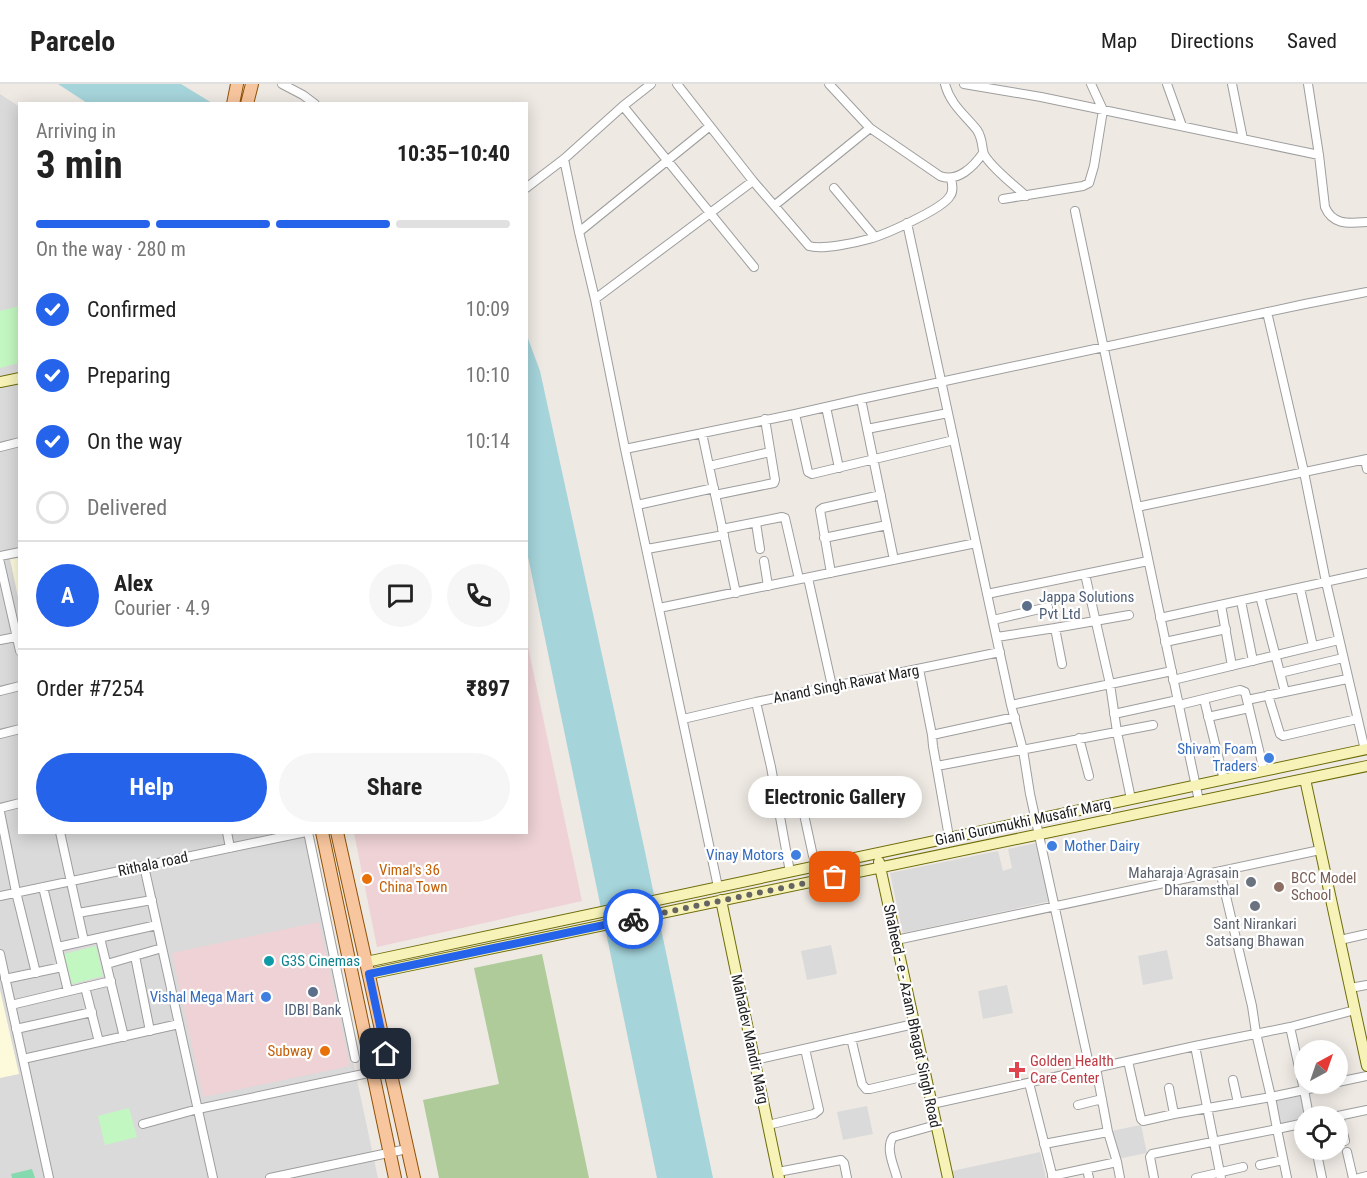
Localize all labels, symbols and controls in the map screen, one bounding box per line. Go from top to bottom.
text: Parcelo [30,25,115,58]
text: Map [1101,29,1137,53]
text: Directions [1170,29,1254,53]
text: Saved [1287,29,1337,53]
text: Arriving in [36,119,116,143]
text: 10:35–10:40 [397,141,510,166]
text: 3 min [36,142,123,188]
text: On the way · 280 m [36,237,186,261]
icon: check [36,293,69,326]
text: Confirmed [87,297,176,322]
text: 10:09 [466,297,510,321]
icon: check [36,359,69,392]
text: Preparing [87,363,171,388]
text: 10:10 [466,363,510,387]
icon: check [36,425,69,458]
text: On the way [87,429,182,454]
text: 10:14 [466,429,510,453]
text: Delivered [87,495,167,520]
button: chat [369,564,432,627]
button: phone [447,564,510,627]
text: Alex [114,571,153,596]
text: A [61,583,74,608]
place label: Jappa Solutions Pvt Ltd [1039,588,1135,623]
text: Courier · 4.9 [114,596,210,620]
marker: Jappa Solutions Pvt Ltd [1020,599,1034,613]
street label: Anand Singh Rawat Marg [772,661,920,707]
text: Order #7254 [36,676,144,701]
text: ₹897 [466,676,510,701]
place label: Shivam Foam Traders [1177,740,1257,775]
marker: Shivam Foam Traders [1262,751,1276,765]
button: Help [36,753,267,822]
button: Share [279,753,510,822]
callout: Electronic Gallery [748,775,922,817]
text: Electronic Gallery [764,785,906,809]
street label: Giani Gurumukhi Musafir Marg [933,795,1113,849]
place label: Mother Dairy [1064,837,1140,855]
marker: Mother Dairy [1045,839,1059,853]
place label: Vinay Motors [706,846,784,864]
street label: Rithala road [116,848,190,880]
marker: Vinay Motors [789,848,803,862]
pin [809,851,860,902]
icon: bag [818,860,851,893]
place label: Vimal's 36 China Town [379,861,447,896]
place label: Maharaja Agrasain Dharamsthal [1128,864,1239,899]
place label: BCC Model School [1291,869,1356,904]
marker: Vimal's 36 China Town [360,872,374,886]
marker: Maharaja Agrasain Dharamsthal [1244,875,1258,889]
marker: BCC Model School [1272,880,1286,894]
courier [603,889,663,949]
marker: Sant Nirankari Satsang Bhawan [1248,899,1262,913]
icon: bike [617,903,650,936]
street label: Shaheed - e - Azam Bhagat Singh Road [879,903,945,1129]
place label: Sant Nirankari Satsang Bhawan [1206,915,1304,950]
place label: G3S Cinemas [281,952,360,970]
marker: G3S Cinemas [262,954,276,968]
street label: Mahadev Mandir Marg [727,972,773,1106]
marker: IDBI Bank [306,985,320,999]
place label: Vishal Mega Mart [150,988,254,1006]
marker: Vishal Mega Mart [259,990,273,1004]
place label: IDBI Bank [284,1001,342,1019]
pin [360,1028,411,1079]
icon: home [369,1037,402,1070]
north arrow [1294,1040,1348,1094]
map controls [1294,1040,1348,1160]
place label: Subway [268,1042,313,1060]
marker: Subway [318,1044,332,1058]
place label: Golden Health Care Center [1030,1052,1114,1087]
marker: Golden Health Care Center [1008,1061,1026,1079]
button: locate [1294,1106,1348,1160]

